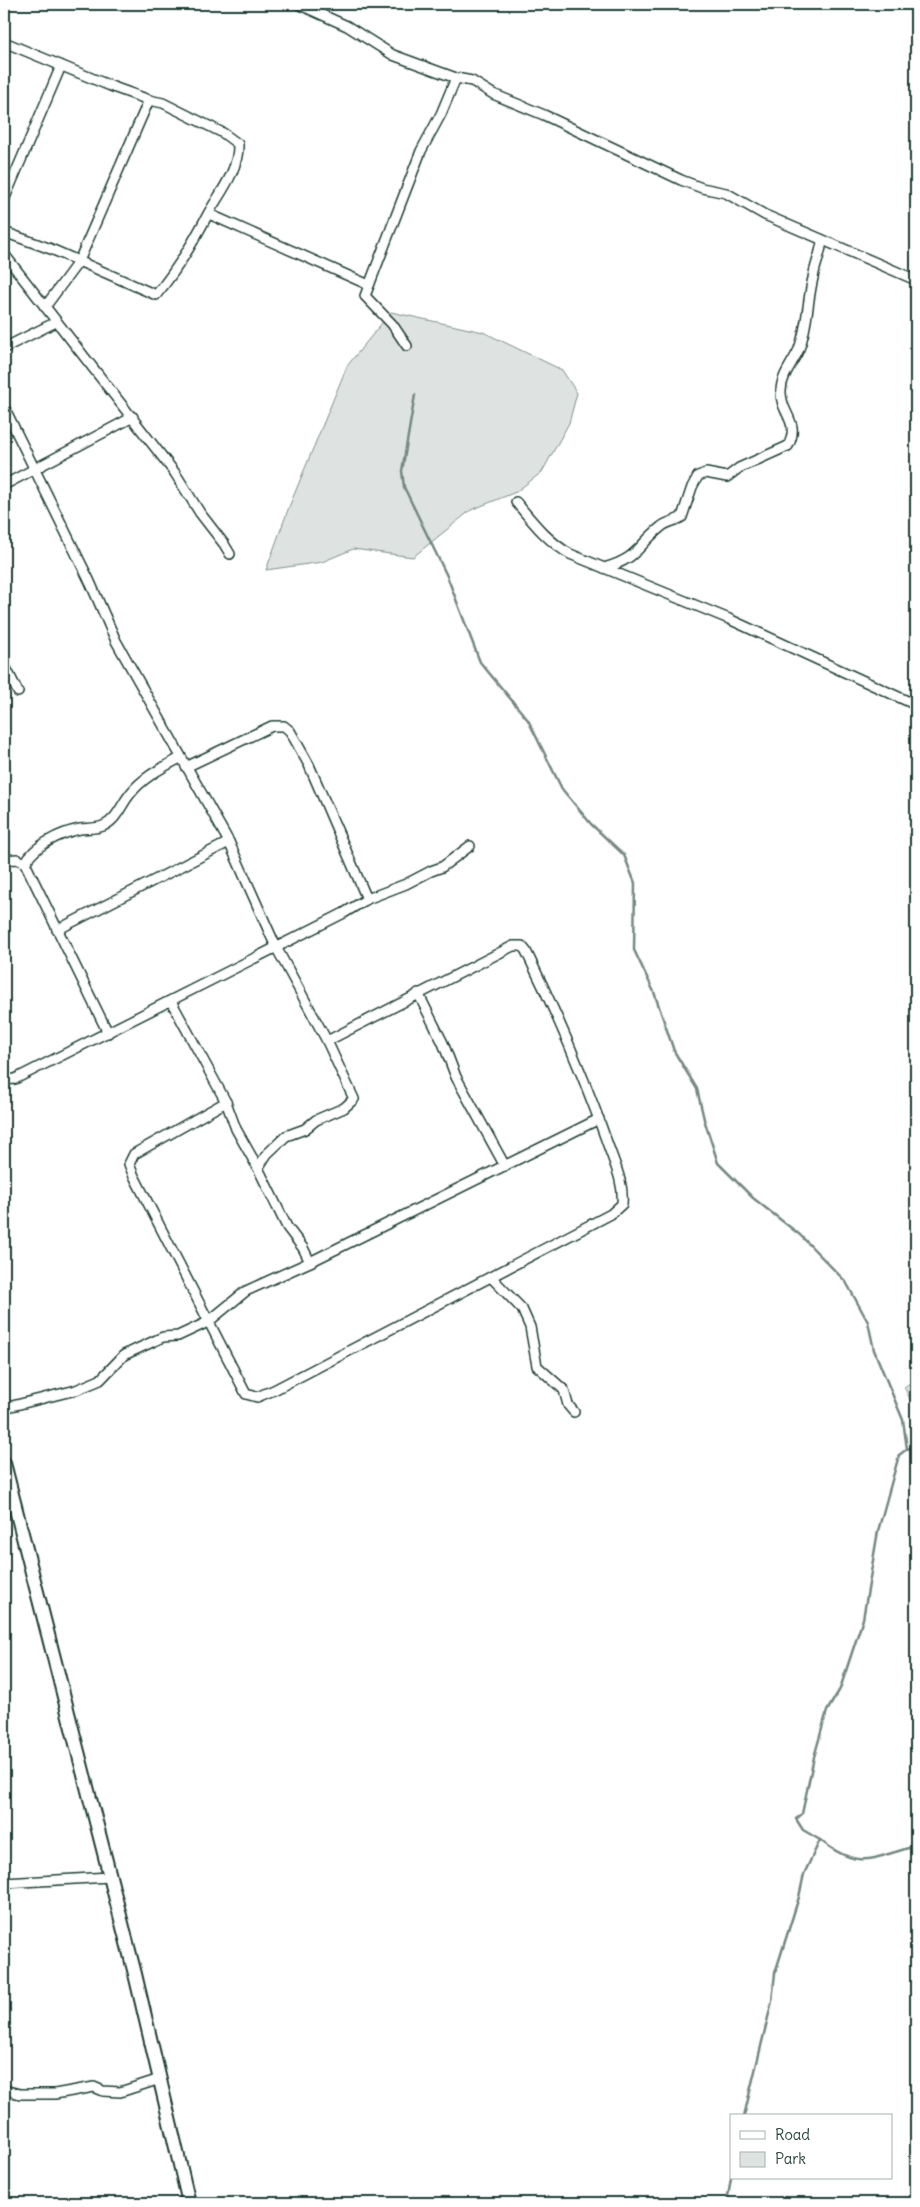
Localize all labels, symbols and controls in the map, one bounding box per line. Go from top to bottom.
legend [730,2114,892,2180]
text: Road [775,2125,810,2144]
text: Park [775,2149,806,2168]

